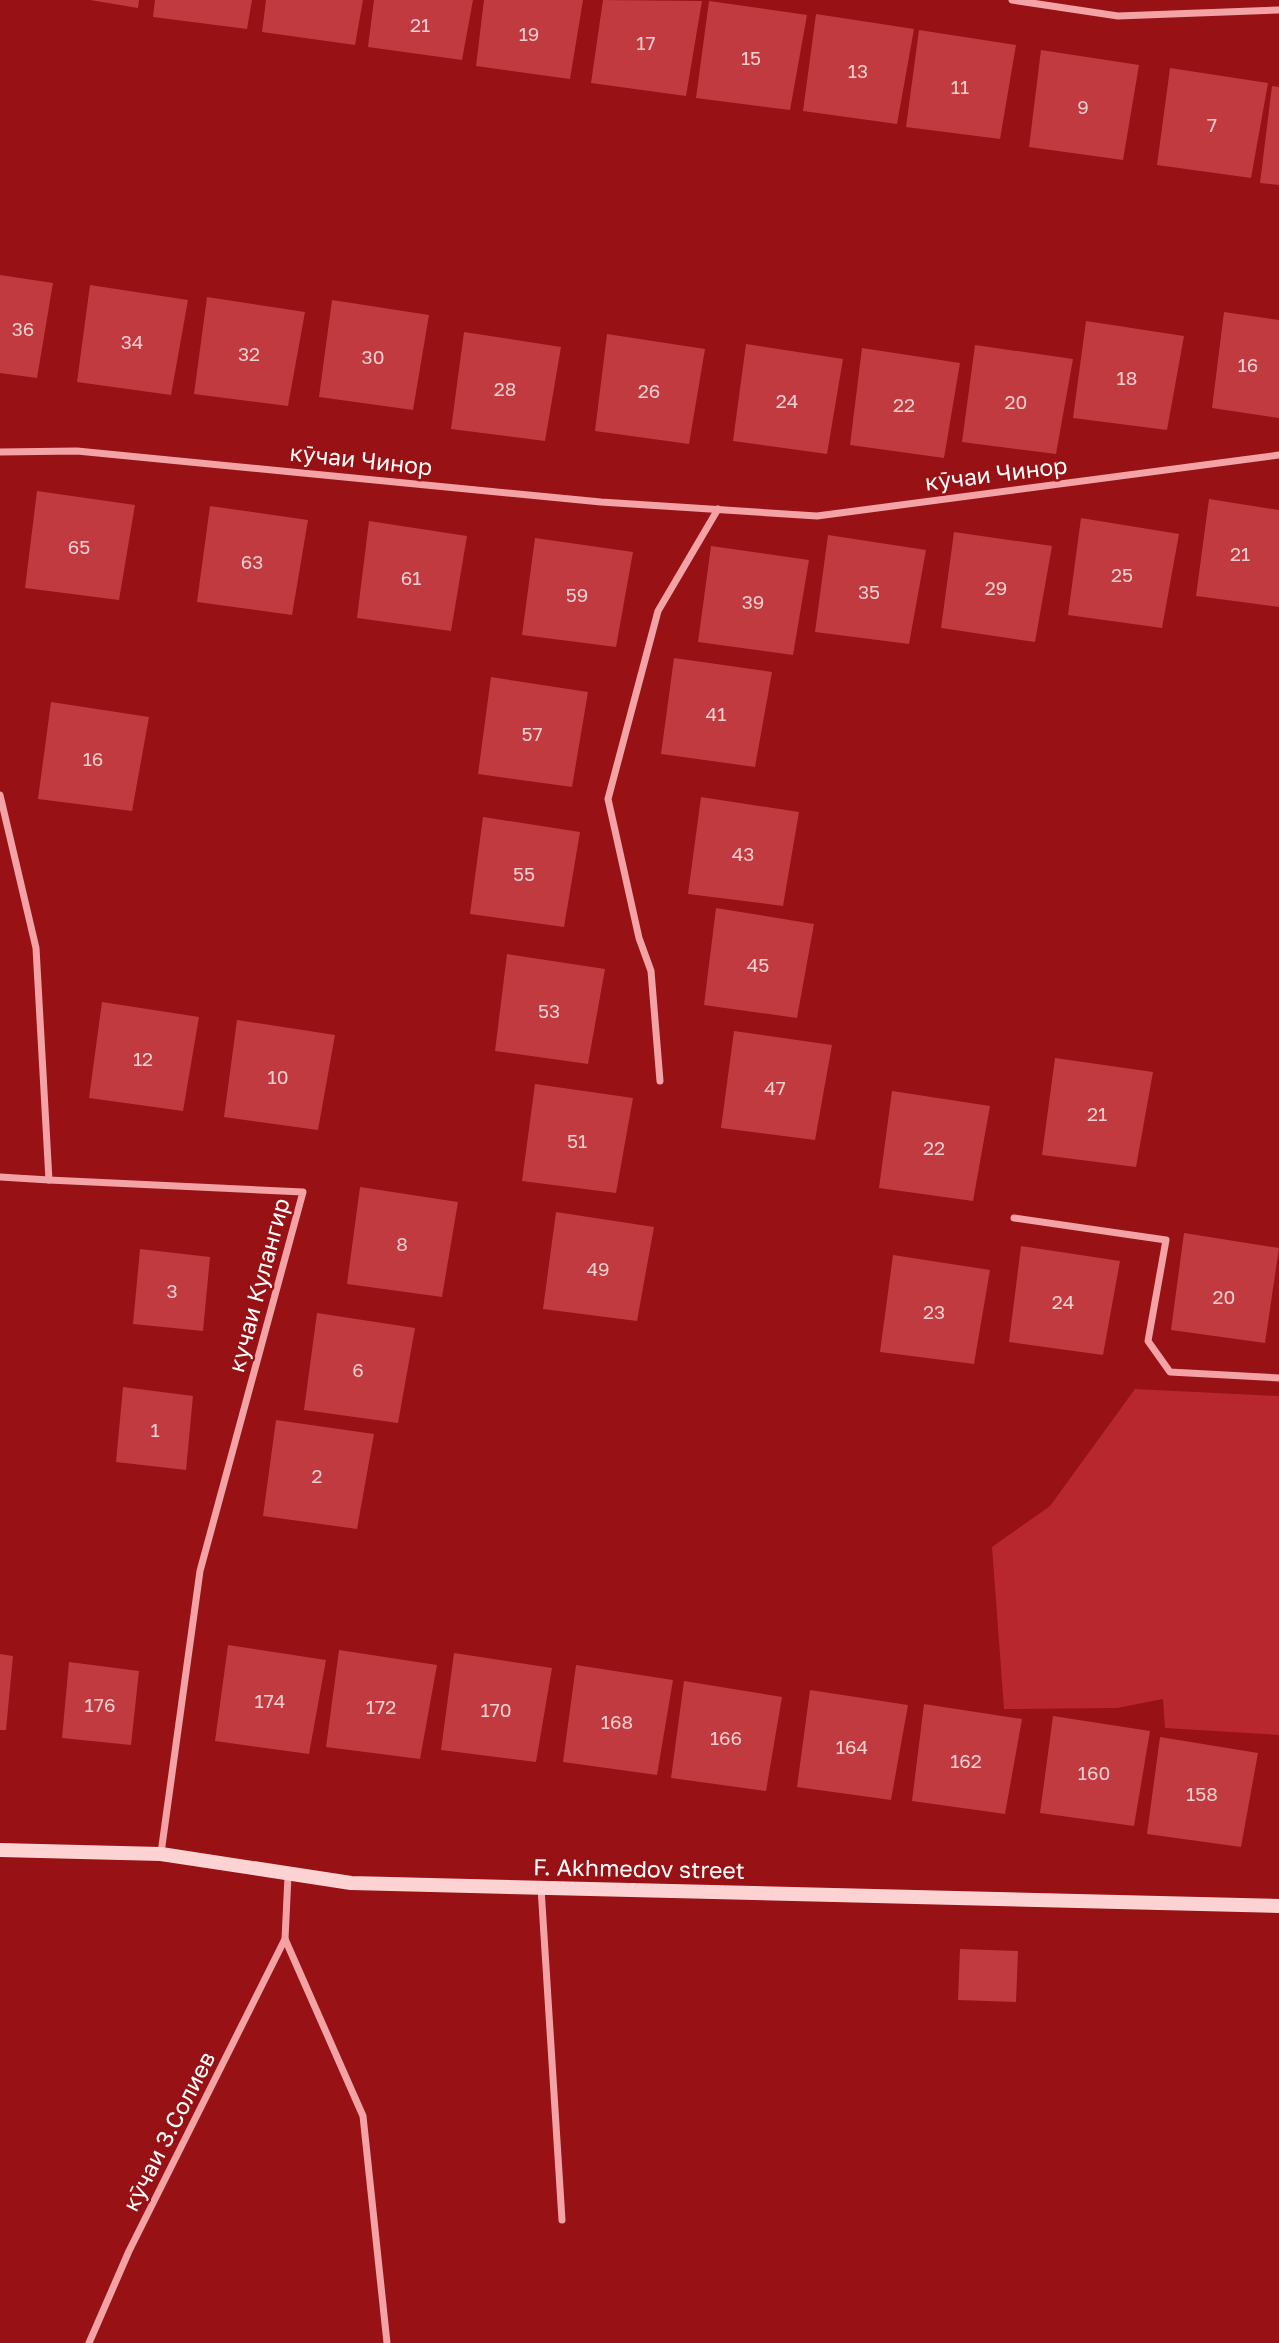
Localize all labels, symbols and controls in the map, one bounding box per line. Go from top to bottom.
house number: 21 [410,13,430,36]
house number: 19 [519,22,539,45]
house number: 17 [636,31,656,54]
house number: 15 [741,46,761,69]
house number: 13 [848,59,868,82]
house number: 11 [951,75,969,98]
house number: 9 [1077,95,1089,118]
house number: 7 [1207,113,1217,136]
house number: 36 [12,317,34,340]
house number: 34 [121,330,143,353]
house number: 32 [238,342,260,365]
house number: 30 [362,345,384,368]
house number: 16 [1238,353,1258,376]
house number: 18 [1117,366,1137,389]
house number: 28 [494,377,516,400]
house number: 26 [638,379,660,402]
house number: 24 [776,389,798,412]
house number: 20 [1005,390,1027,413]
house number: 22 [893,393,915,416]
street label: кӯчаи Чинор [288,438,434,480]
street label: кӯчаи Чинор [923,450,1069,496]
house number: 65 [68,535,90,558]
house number: 21 [1230,542,1250,565]
house number: 63 [241,550,263,573]
house number: 25 [1111,563,1133,586]
house number: 61 [401,566,421,589]
house number: 29 [985,576,1007,599]
house number: 35 [858,580,880,603]
house number: 59 [566,583,588,606]
house number: 39 [742,590,764,613]
house number: 41 [706,702,726,725]
house number: 57 [521,722,543,745]
house number: 16 [83,747,103,770]
house number: 43 [732,842,754,865]
house number: 55 [513,862,535,885]
house number: 45 [747,953,769,976]
house number: 53 [538,999,560,1022]
house number: 12 [133,1047,153,1070]
house number: 10 [268,1065,289,1088]
house number: 47 [764,1076,786,1099]
house number: 21 [1087,1102,1107,1125]
house number: 51 [567,1129,587,1152]
house number: 22 [923,1136,945,1159]
street label: кучаи Кулангир [221,1195,295,1375]
house number: 8 [396,1232,408,1255]
house number: 49 [586,1257,610,1280]
house number: 3 [166,1279,178,1302]
house number: 20 [1213,1285,1235,1308]
house number: 24 [1052,1290,1074,1313]
house number: 23 [923,1300,945,1323]
house number: 6 [352,1358,364,1381]
house number: 1 [150,1418,160,1441]
house number: 2 [311,1464,323,1487]
house number: 174 [255,1689,285,1712]
house number: 176 [85,1693,115,1716]
house number: 172 [366,1695,396,1718]
house number: 170 [480,1698,512,1721]
house number: 168 [601,1710,633,1733]
house number: 166 [710,1726,742,1749]
house number: 164 [836,1735,868,1758]
house number: 162 [950,1749,982,1772]
house number: 160 [1078,1761,1110,1784]
house number: 158 [1186,1782,1218,1805]
street label: F. Akhmedov street [533,1852,745,1884]
street label: кӯчаи З.Солиев [116,2046,220,2216]

